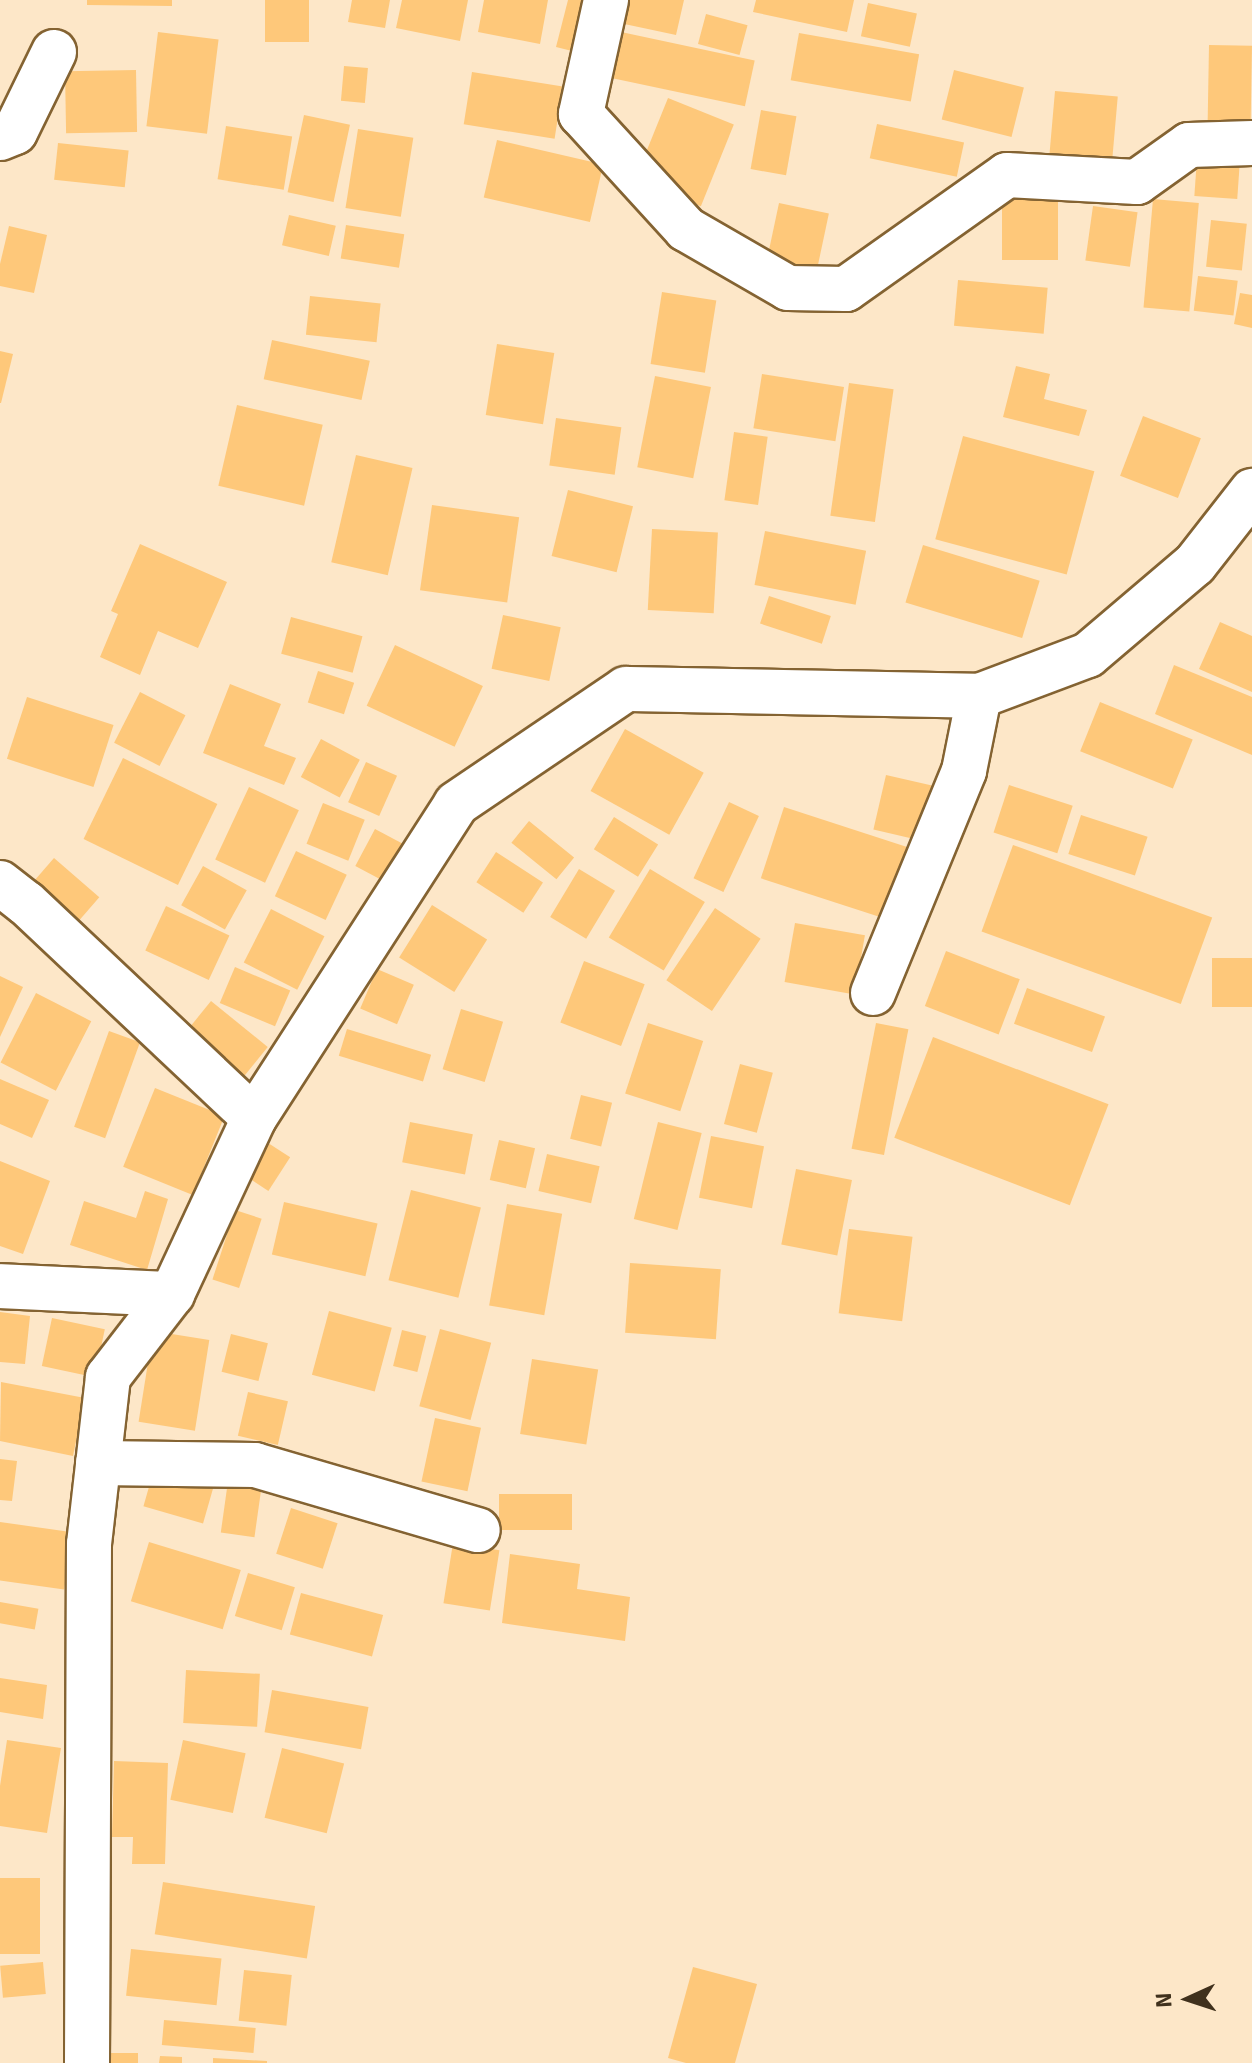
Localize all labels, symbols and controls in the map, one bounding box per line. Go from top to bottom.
north arrow [1148,1959,1228,2039]
text: N [1150,1992,1177,2009]

